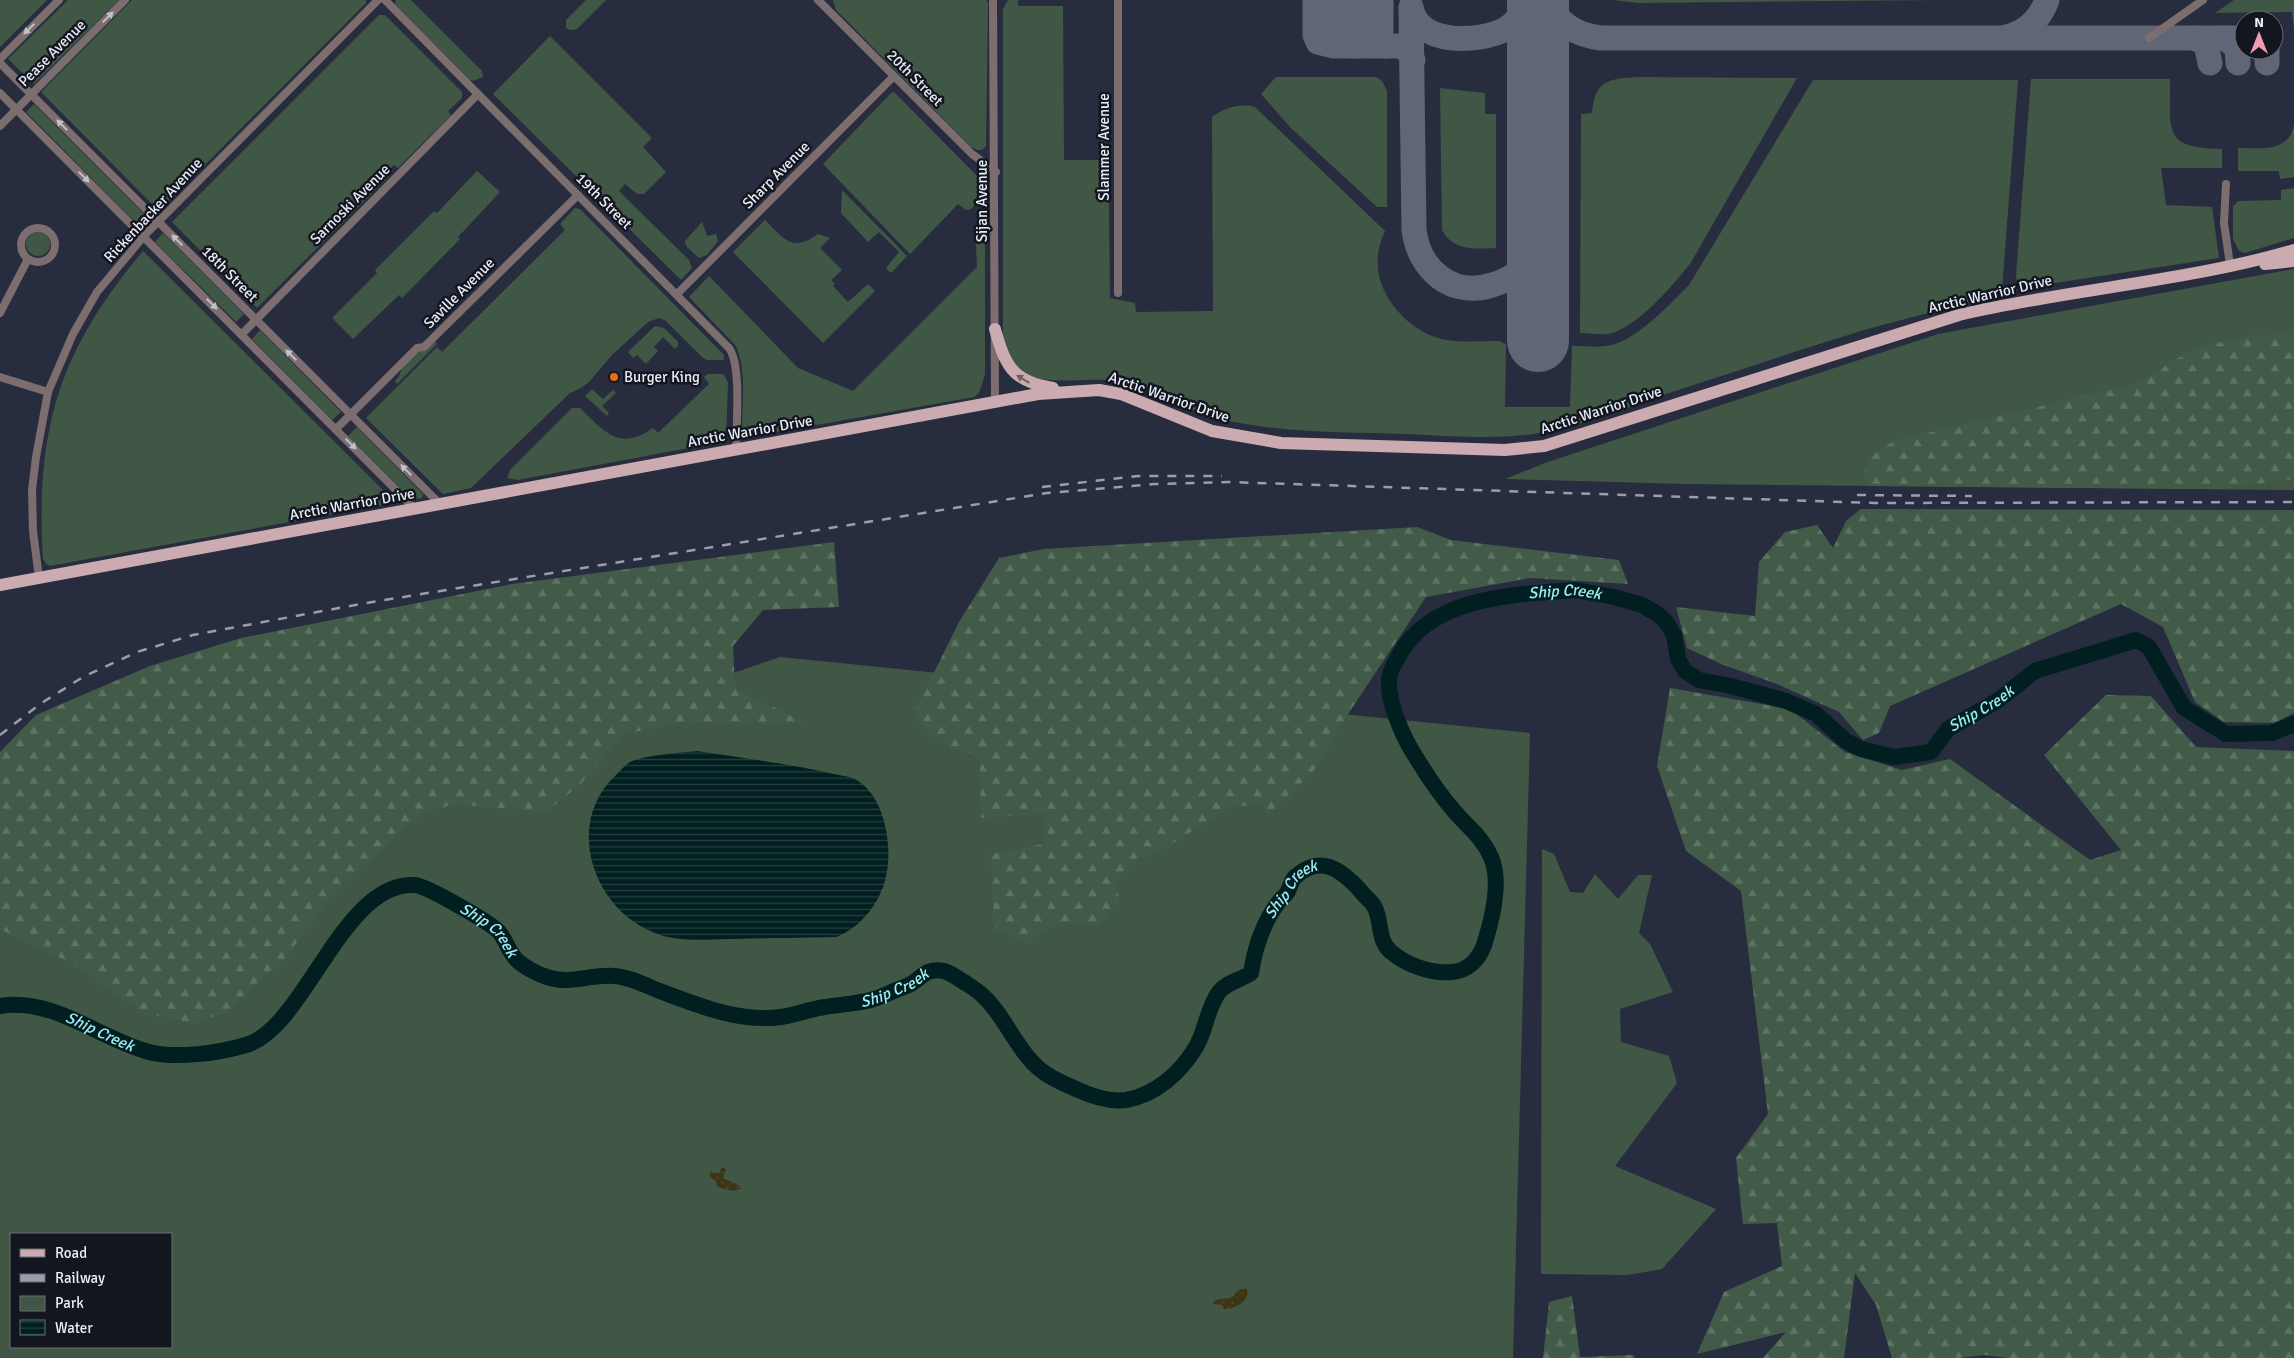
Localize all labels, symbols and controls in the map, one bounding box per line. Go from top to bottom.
north arrow [2234,10,2284,60]
one-way arrow [102,11,114,23]
text: N [2254,14,2264,31]
street label: Pease Avenue [15,16,89,90]
one-way arrow [23,23,35,35]
street label: 20th Street [883,46,947,110]
street label: Slammer Avenue [1095,93,1113,201]
one-way arrow [56,119,68,131]
street label: Sharp Avenue [739,138,813,212]
street label: Rickenbacker Avenue [100,154,206,266]
street label: Sarnoski Avenue [306,160,394,248]
street label: Sijan Avenue [973,160,991,242]
street label: 19th Street [572,169,636,233]
one-way arrow [78,171,90,183]
one-way arrow [171,234,183,246]
street label: 18th Street [198,242,262,306]
street label: Saville Avenue [420,254,498,332]
street label: Arctic Warrior Drive [1926,271,2054,317]
one-way arrow [206,298,218,310]
one-way arrow [286,349,298,361]
place label: Burger King [624,368,700,386]
street label: Arctic Warrior Drive [1106,368,1232,426]
marker: Burger King [608,371,620,383]
one-way arrow [1017,374,1030,383]
street label: Arctic Warrior Drive [1538,382,1664,438]
street label: Arctic Warrior Drive [686,411,814,451]
one-way arrow [345,438,357,450]
one-way arrow [400,464,412,476]
street label: Arctic Warrior Drive [288,484,416,524]
water label: Ship Creek [1528,580,1605,605]
water label: Ship Creek [1945,680,2020,737]
water label: Ship Creek [1260,855,1321,922]
water label: Ship Creek [456,898,523,963]
water label: Ship Creek [859,963,934,1012]
water label: Ship Creek [63,1007,139,1057]
legend [10,1233,172,1348]
text: Road [55,1244,87,1262]
text: Railway [55,1269,105,1287]
text: Park [55,1294,84,1312]
text: Water [55,1319,93,1337]

